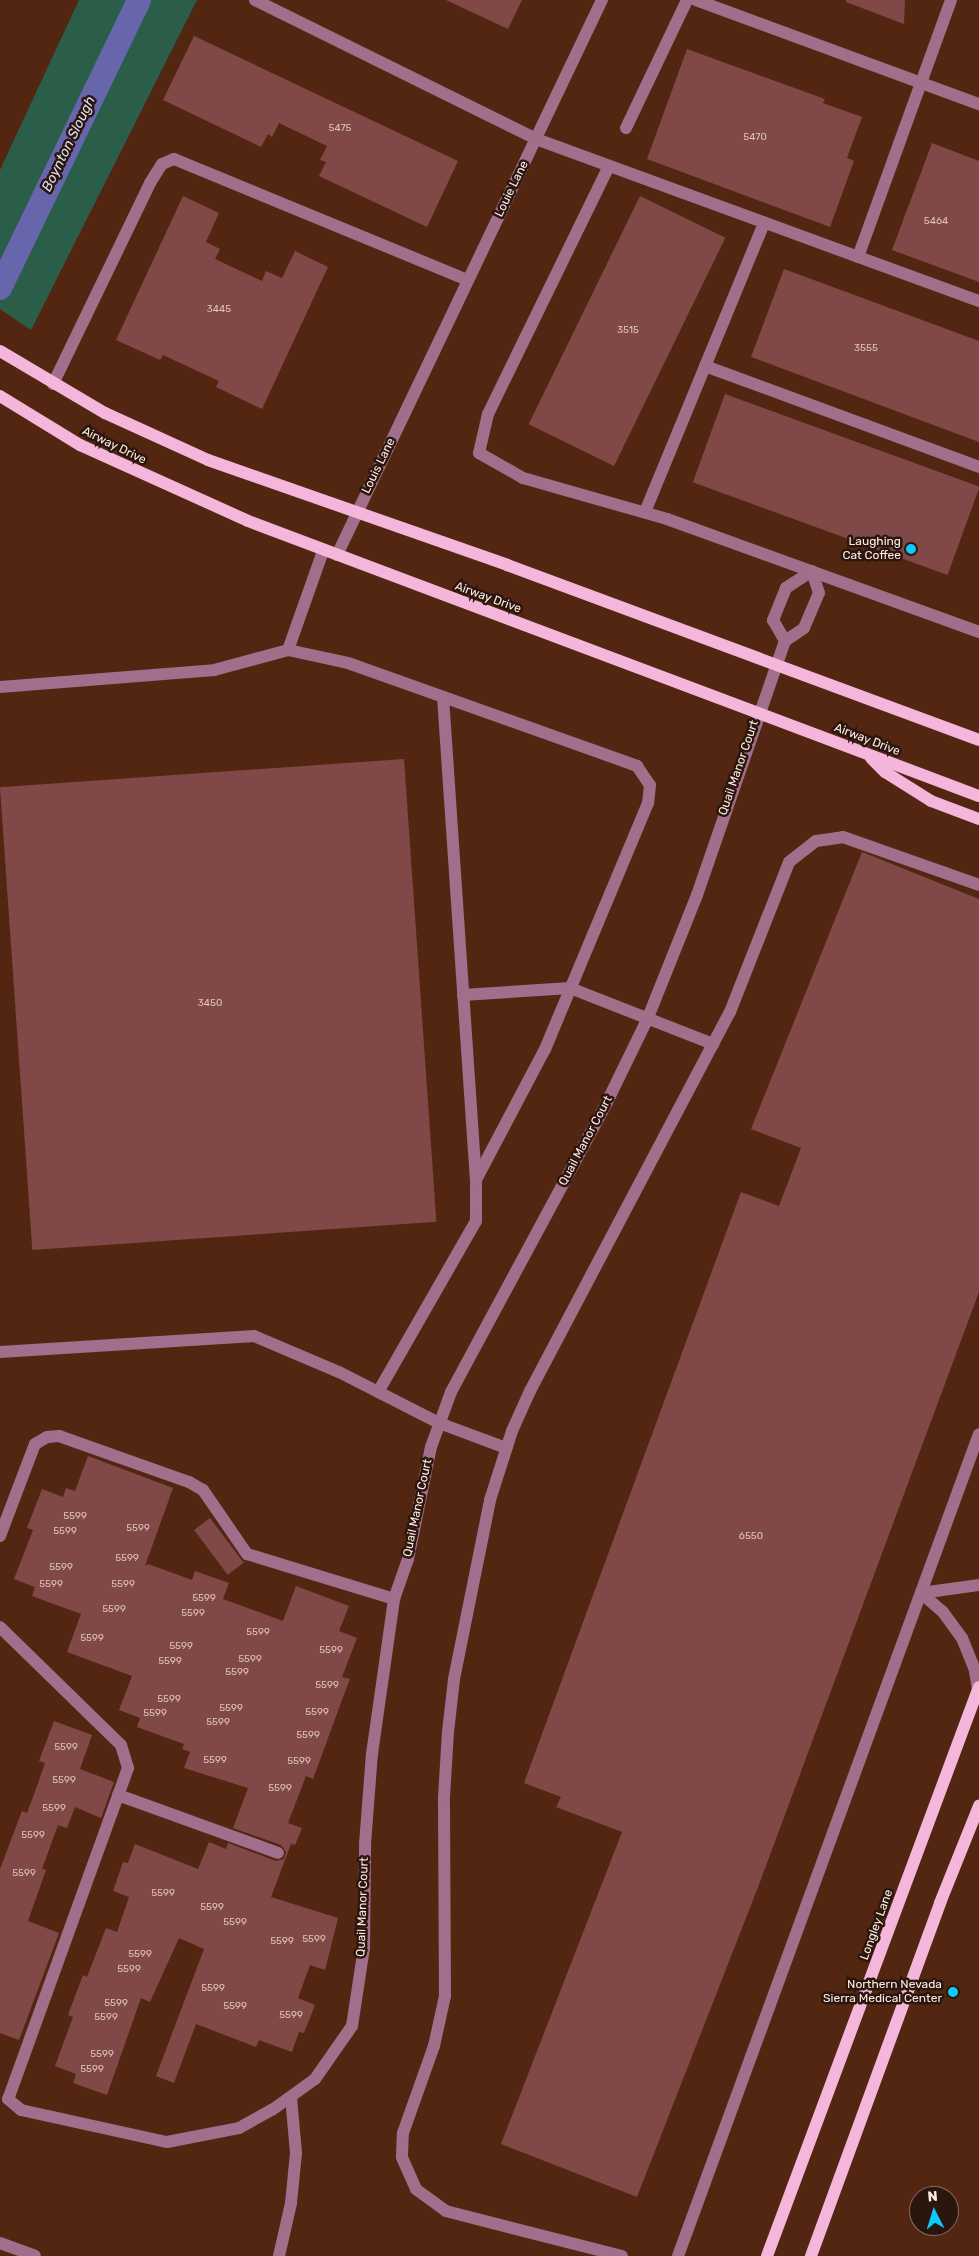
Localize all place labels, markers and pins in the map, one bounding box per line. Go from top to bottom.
place label: Laughing Cat Coffee [842,535,901,563]
marker: Laughing Cat Coffee [905,543,917,555]
place label: Northern Nevada Sierra Medical Center [823,1978,942,2006]
marker: Northern Nevada Sierra Medical Center [946,1985,960,1999]

